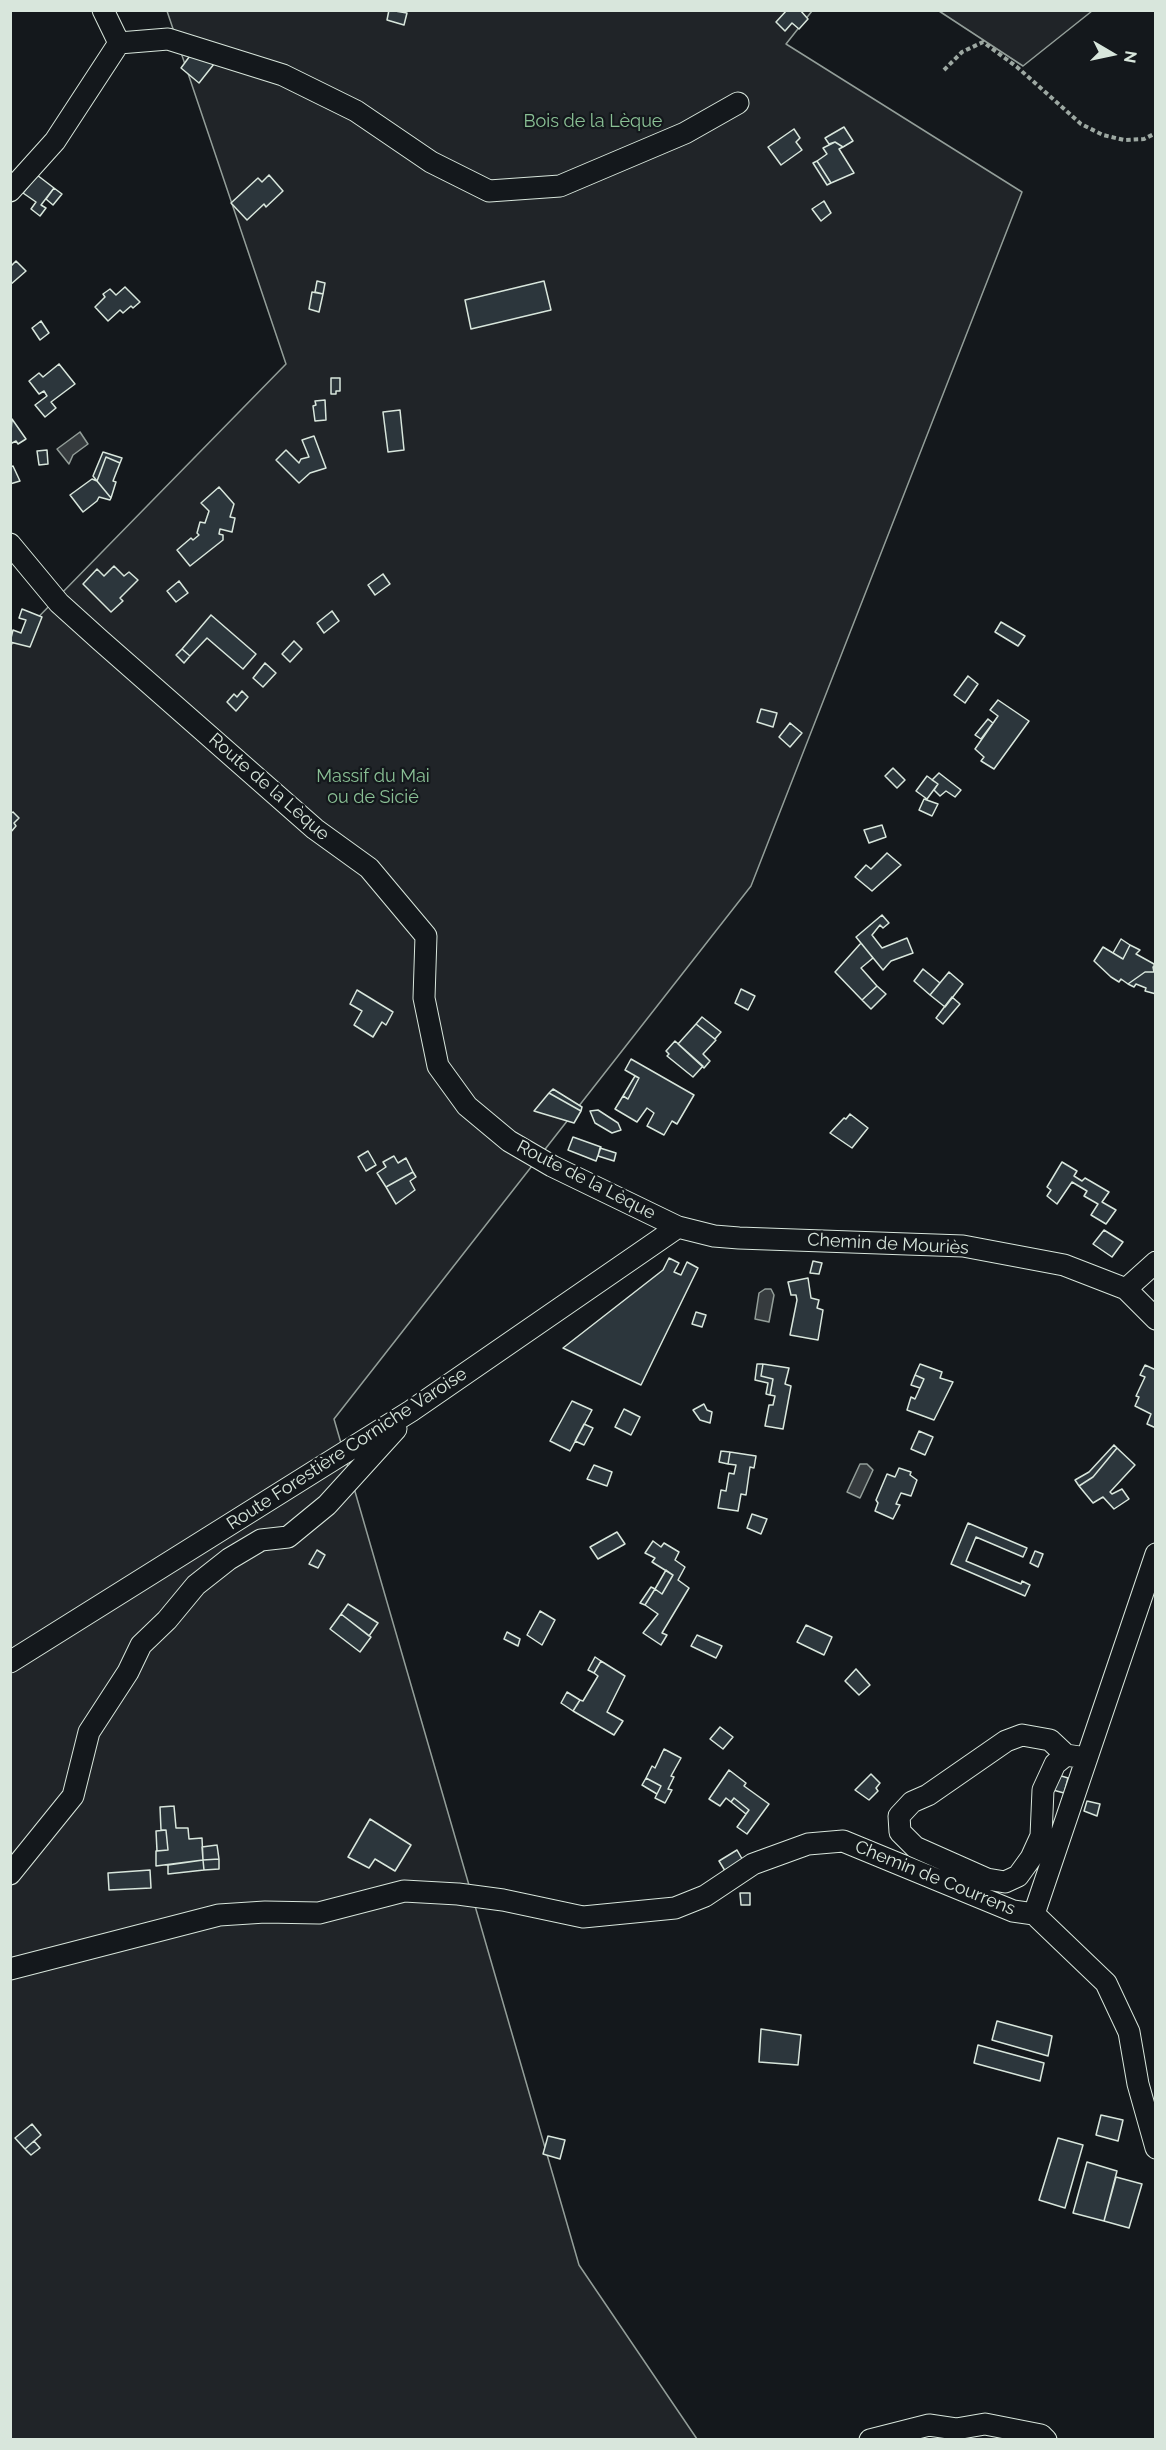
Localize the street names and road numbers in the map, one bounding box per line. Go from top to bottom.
street label: Route de la Lèque [204,729,334,845]
street label: Route de la Lèque [513,1136,659,1224]
street label: Chemin de Mouriès [807,1229,969,1259]
street label: Route Forestière Corniche Varoise [223,1363,471,1535]
street label: Chemin de Courrens [852,1836,1018,1920]

